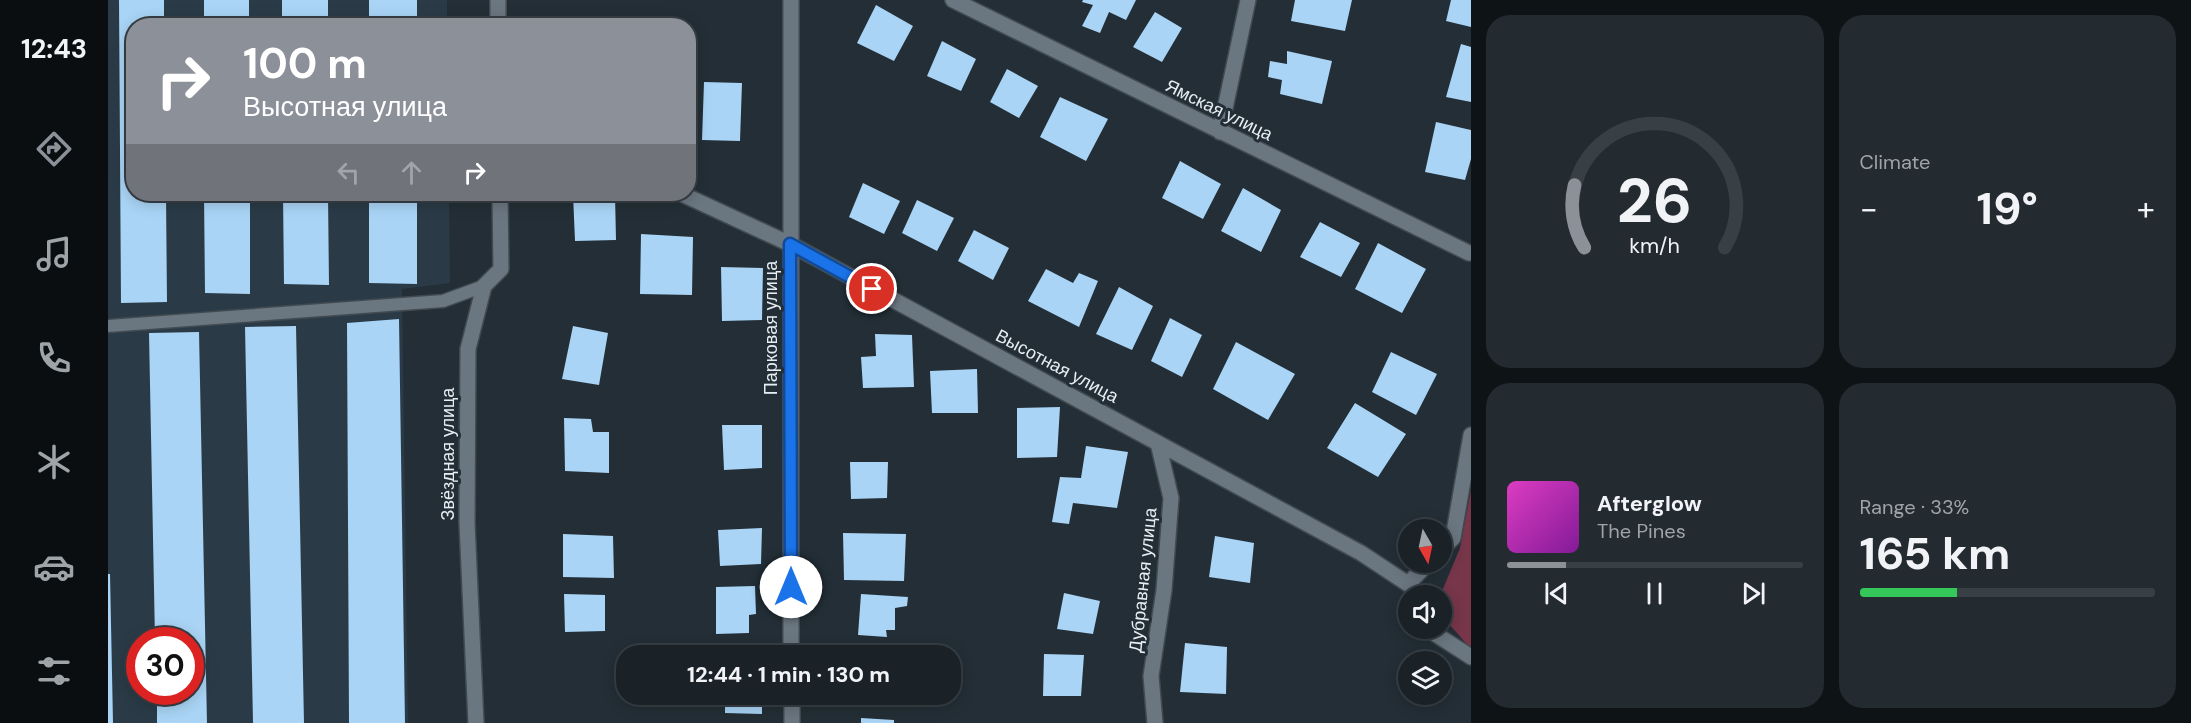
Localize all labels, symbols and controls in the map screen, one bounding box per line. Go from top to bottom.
text: 12:43 [21,31,87,66]
text: 100 m [243,36,367,91]
icon: right [144,42,222,120]
street label: Ямская улица [1161,74,1278,147]
text: Высотная улица [243,89,447,124]
icon: directions [33,128,75,170]
text: Climate [1860,149,1930,175]
icon: left [332,156,365,189]
icon: ahead [395,156,428,189]
icon: right [458,156,491,189]
text: 26 [1617,160,1693,241]
text: 19° [1977,179,2038,238]
text: − [1860,187,1878,230]
text: + [2137,187,2155,230]
icon: music [33,233,75,275]
text: km/h [1629,233,1680,261]
street label: Парковая улица [759,260,783,395]
pin [846,263,897,314]
icon: arrive [855,272,888,305]
street label: Высотная улица [991,323,1124,409]
icon: phone [33,337,75,379]
street label: Звёздная улица [436,387,460,520]
icon: climate [33,441,75,483]
text: Afterglow [1597,489,1702,518]
text: Range · 33% [1860,494,1969,520]
street label: Дубравная улица [1123,505,1163,654]
text: The Pines [1597,518,1686,544]
north arrow [1398,519,1452,573]
map controls [1398,519,1452,705]
text: 165 km [1860,524,2010,583]
icon: car [33,546,75,588]
position arrow [759,555,823,619]
icon: previous [1540,577,1573,610]
icon: pause [1638,577,1671,610]
icon: next [1737,577,1770,610]
button: sound [1398,585,1452,639]
speed limit sign: 30 [126,627,204,705]
icon: filters [33,650,75,692]
button: layers [1398,651,1452,705]
text: 12:44 · 1 min · 130 m [687,660,890,689]

